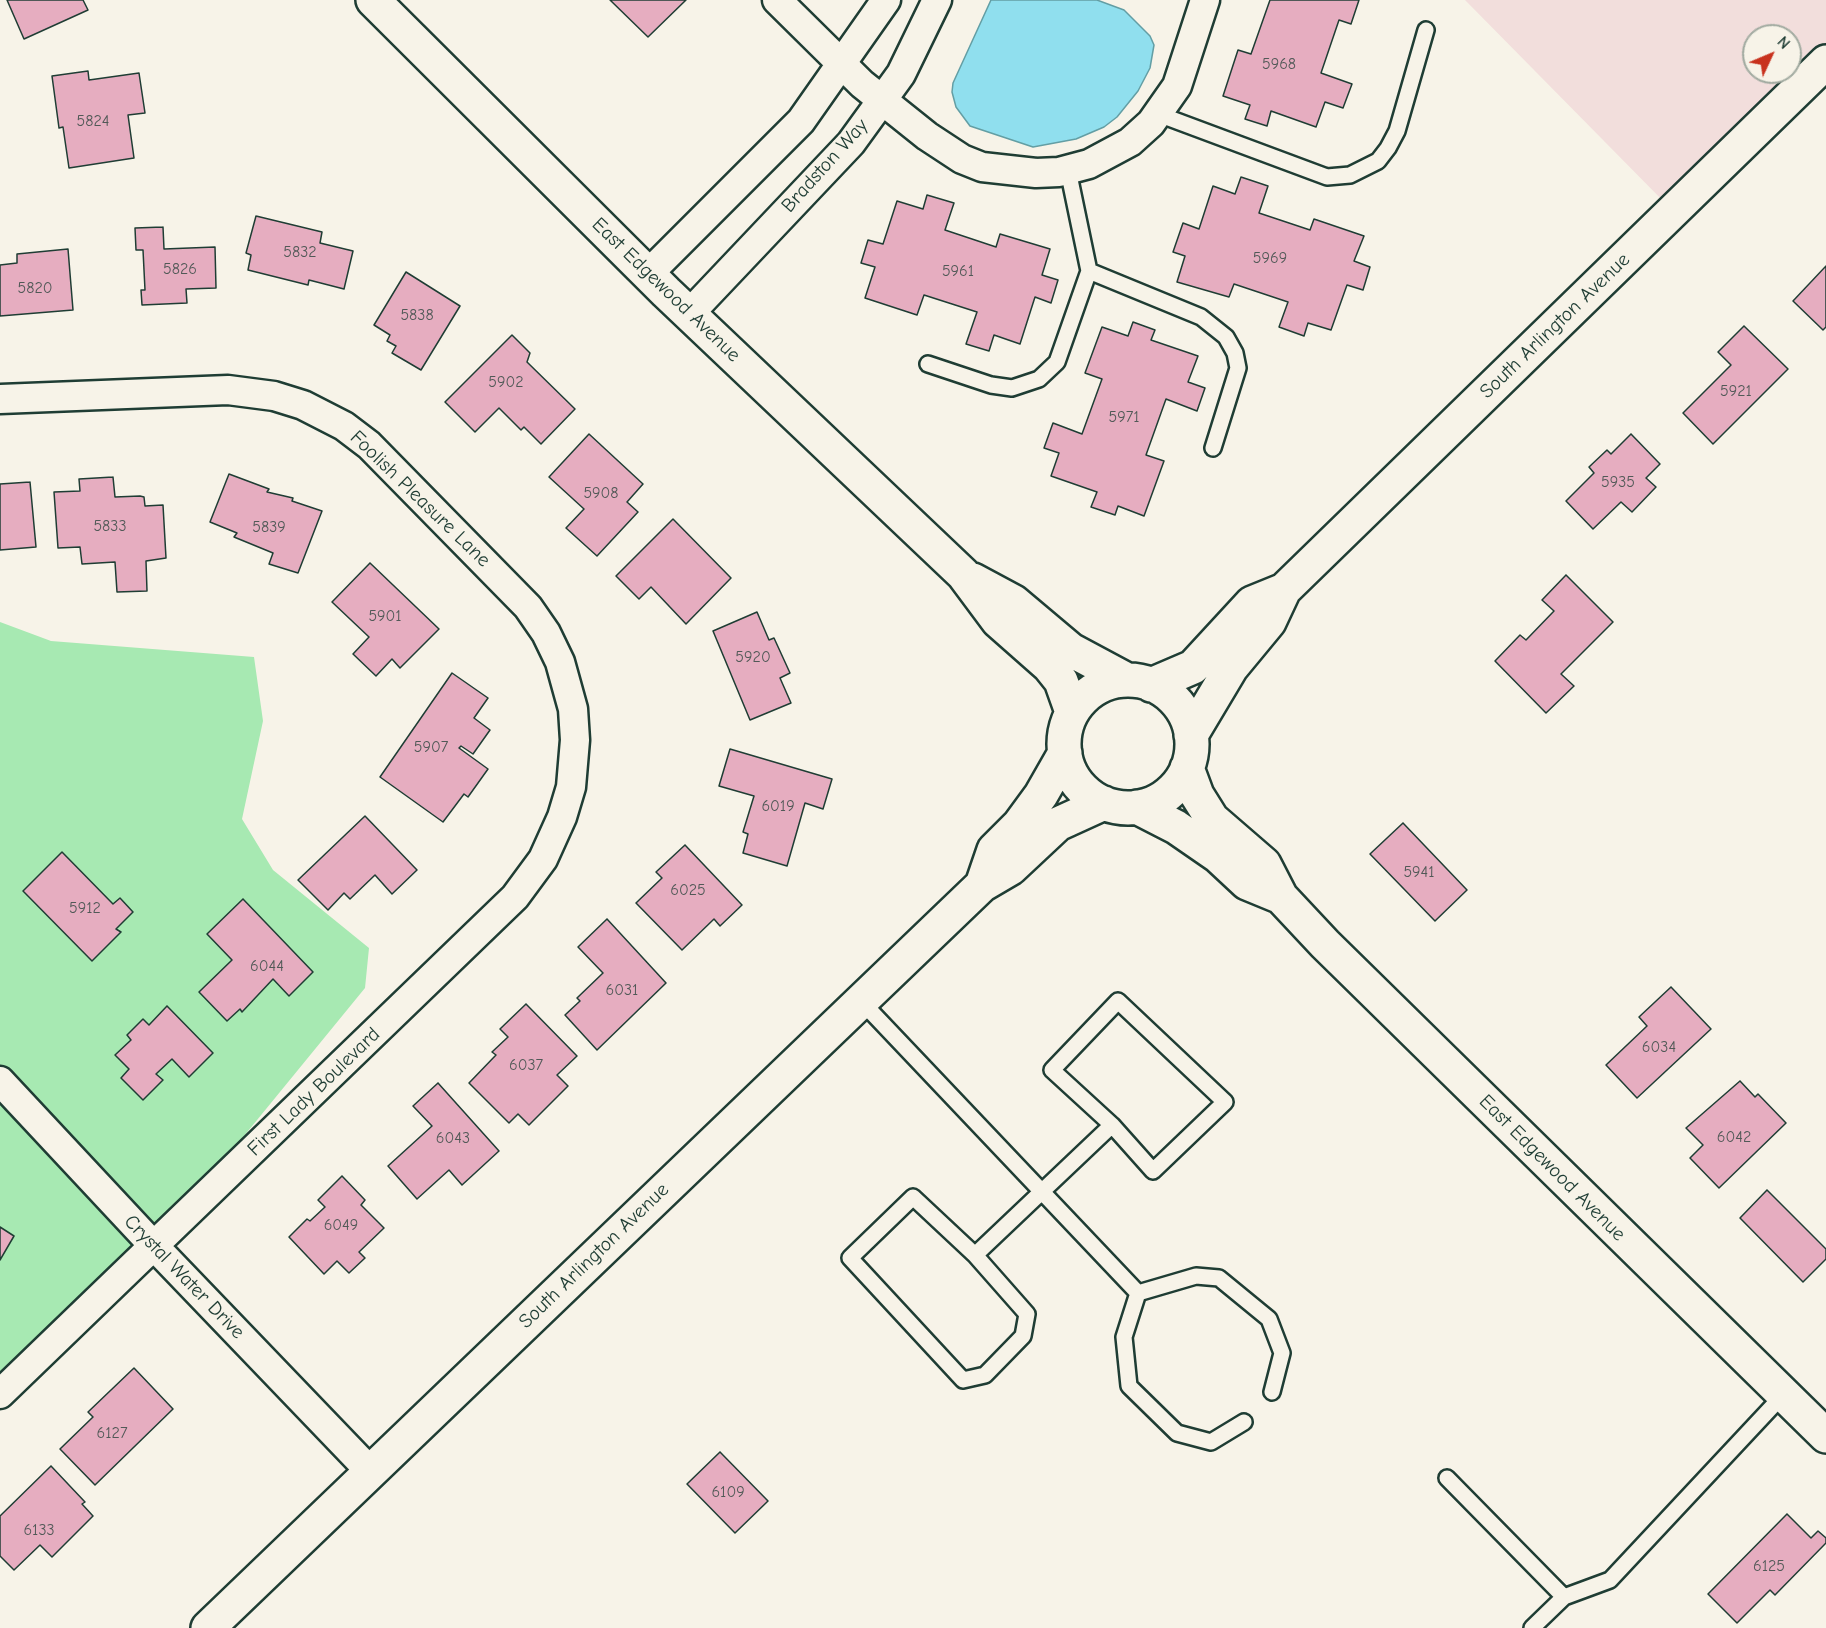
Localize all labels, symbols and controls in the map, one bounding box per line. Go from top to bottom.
north arrow [1742,24,1802,84]
text: N [1773,33,1794,53]
house number: 5968 [1262,54,1296,74]
house number: 5824 [77,111,109,131]
street label: Bradston Way [777,114,873,218]
street label: East Edgewood Avenue [587,213,745,367]
house number: 5832 [283,242,317,262]
house number: 5969 [1253,248,1287,268]
street label: South Arlington Avenue [1475,248,1635,404]
house number: 5826 [163,259,197,279]
house number: 5961 [942,261,974,281]
house number: 5820 [17,278,53,298]
house number: 5838 [400,305,434,325]
house number: 5902 [488,372,524,392]
house number: 5921 [1720,381,1752,401]
house number: 5971 [1108,407,1140,427]
street label: Foolish Pleasure Lane [345,426,495,572]
house number: 5935 [1601,472,1635,492]
house number: 5908 [583,483,619,503]
house number: 5833 [93,516,127,536]
house number: 5839 [252,517,286,537]
house number: 5901 [368,606,402,626]
house number: 5920 [735,647,771,667]
house number: 5907 [414,737,448,757]
house number: 6019 [761,796,795,816]
house number: 5941 [1403,862,1435,882]
house number: 6025 [670,880,706,900]
house number: 5912 [69,898,101,918]
house number: 6044 [250,956,284,976]
house number: 6031 [606,980,638,1000]
street label: First Lady Boulevard [243,1023,385,1161]
house number: 6034 [1642,1037,1676,1057]
house number: 6037 [509,1055,543,1075]
street label: East Edgewood Avenue [1474,1090,1630,1246]
house number: 6042 [1717,1127,1751,1147]
house number: 6043 [436,1128,470,1148]
street label: South Arlington Avenue [514,1178,674,1334]
street label: Crystal Water Drive [119,1210,249,1344]
house number: 6049 [324,1215,358,1235]
house number: 6127 [97,1423,127,1443]
house number: 6109 [711,1482,745,1502]
house number: 6133 [23,1520,55,1540]
house number: 6125 [1753,1556,1785,1576]

